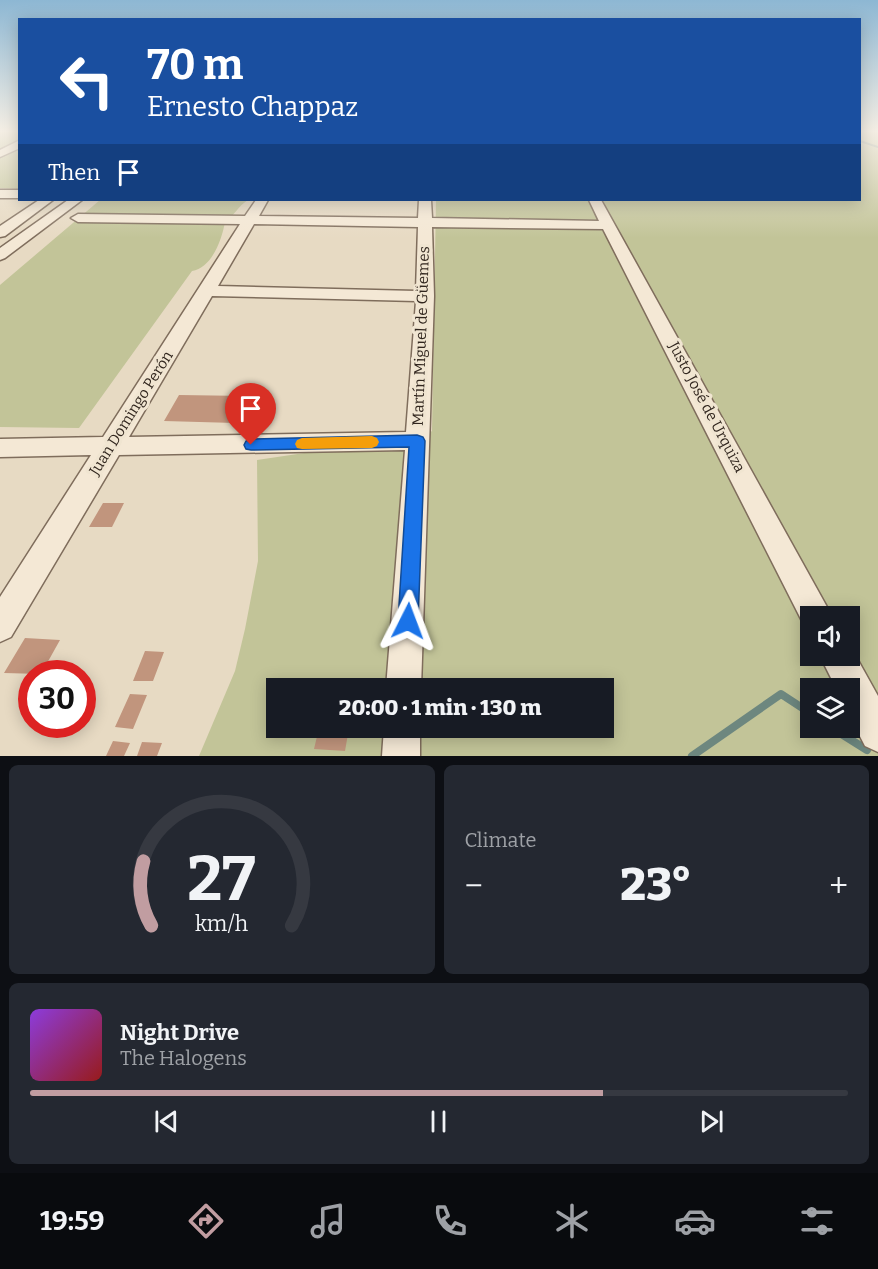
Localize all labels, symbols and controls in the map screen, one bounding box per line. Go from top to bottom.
text: 70 m [147,40,243,90]
icon: left [48,42,126,120]
text: Ernesto Chappaz [147,91,358,123]
icon: arrive [112,156,145,189]
text: Then [48,159,100,186]
street label: Martín Miguel de Güemes [409,246,433,426]
street label: Justo José de Urquiza [664,338,749,475]
street label: Juan Domingo Perón [85,347,177,479]
pin [225,383,276,445]
icon: arrive [234,392,267,425]
position arrow [376,589,440,653]
map controls [800,606,860,738]
button: sound [800,606,860,666]
speed limit sign: 30 [18,660,96,738]
button: layers [800,678,860,738]
text: 20:00 · 1 min · 130 m [339,694,541,721]
text: Climate [465,828,536,852]
text: 27 [188,842,256,917]
text: 23° [620,858,692,912]
text: − [465,866,483,906]
text: + [829,866,848,906]
text: km/h [195,912,248,938]
text: Night Drive [120,1019,239,1046]
text: The Halogens [120,1046,247,1070]
icon: previous [150,1105,183,1138]
icon: pause [422,1105,455,1138]
icon: next [695,1105,728,1138]
icon: directions [185,1200,227,1242]
icon: music [307,1200,349,1242]
icon: phone [429,1200,471,1242]
icon: climate [551,1200,593,1242]
icon: car [674,1200,716,1242]
icon: filters [796,1200,838,1242]
text: 19:59 [40,1205,104,1237]

